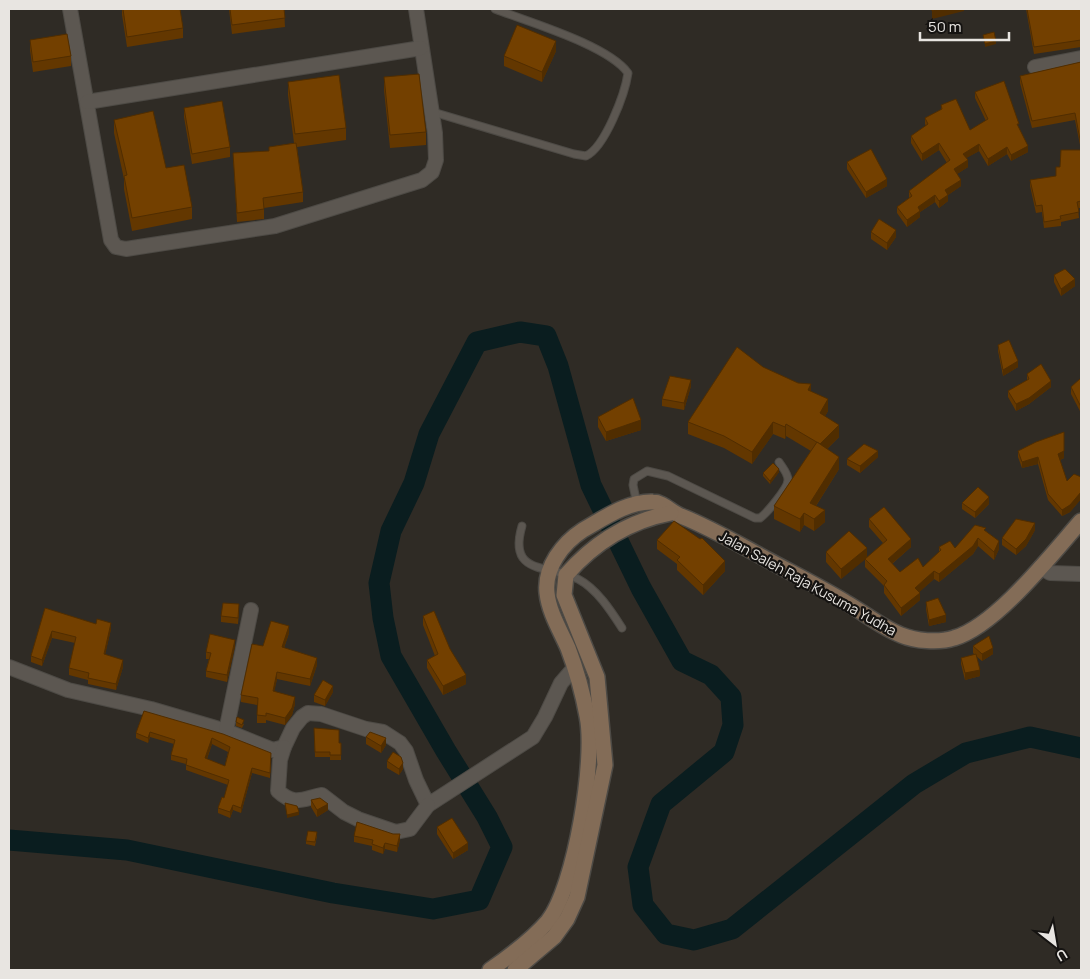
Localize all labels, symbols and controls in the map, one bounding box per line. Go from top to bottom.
scale bar [920,10,1009,42]
text: 50 m [928,16,962,37]
street label: Jalan Saleh Raja Kusuma Yudha [716,526,900,640]
north arrow [1030,919,1080,969]
text: U [1053,945,1071,966]

